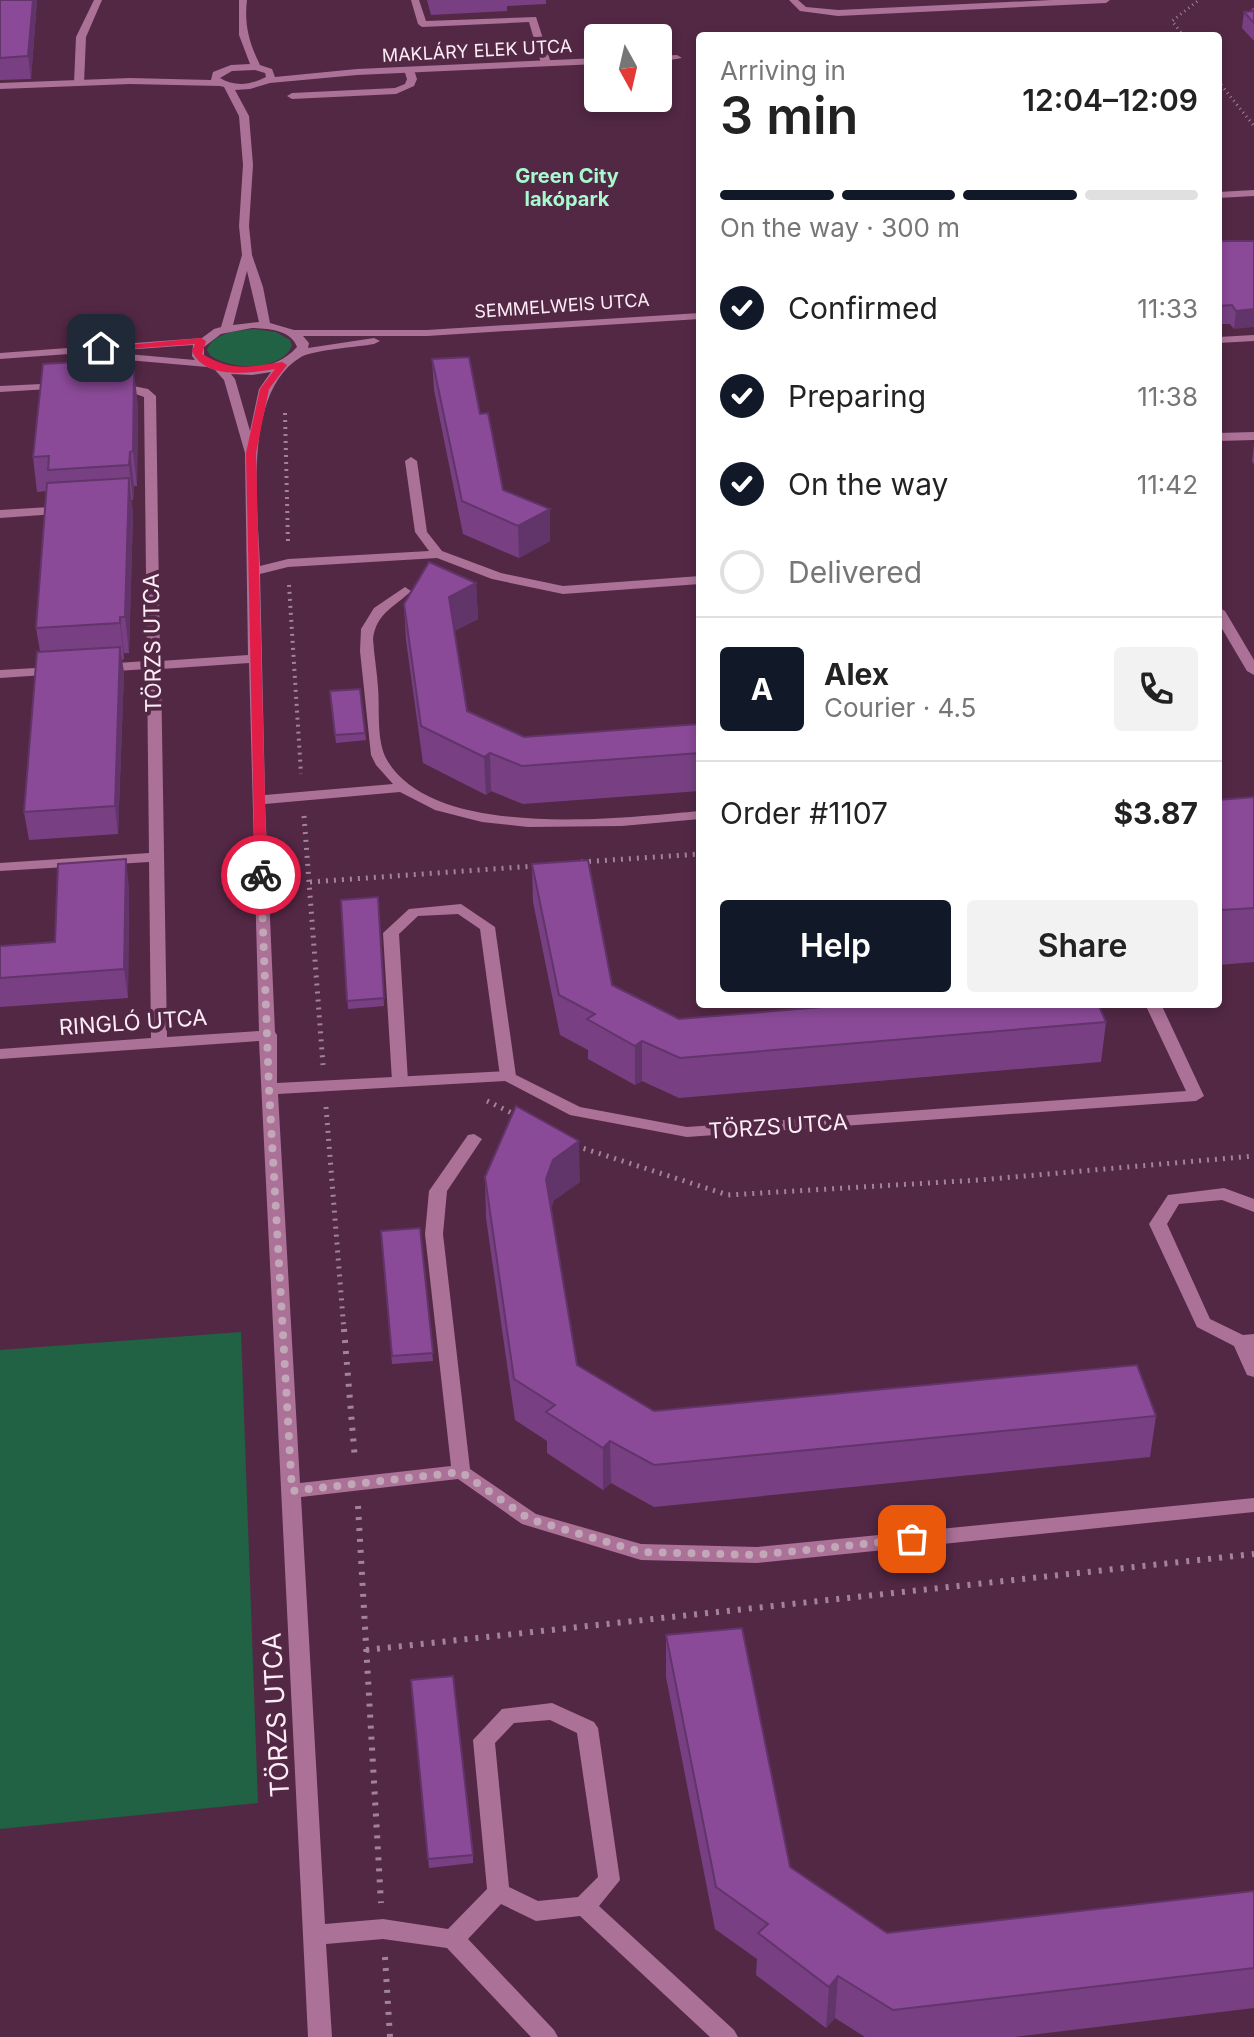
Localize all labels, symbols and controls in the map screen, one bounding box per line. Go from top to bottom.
north arrow [584,24,672,112]
map controls [584,24,672,112]
street label: MAKLÁRY ELEK UTCA [381,34,573,66]
text: Arriving in [720,55,846,86]
text: 12:04–12:09 [1022,82,1198,118]
text: 3 min [720,84,858,147]
district label: Green City lakópark [515,164,619,211]
text: On the way · 300 m [720,212,960,243]
icon: check [720,286,764,330]
street label: SEMMELWEIS UTCA [474,289,650,322]
text: Confirmed [788,290,938,326]
text: 11:33 [1137,293,1198,324]
pin [67,314,135,382]
icon: home [79,326,123,370]
icon: check [720,374,764,418]
text: Preparing [788,378,926,414]
text: 11:38 [1137,381,1198,412]
icon: check [720,462,764,506]
text: On the way [788,466,948,502]
text: 11:42 [1137,469,1198,500]
text: Delivered [788,554,922,590]
street label: TÖRZS UTCA [138,573,166,713]
button: phone [1114,647,1198,731]
text: Alex [824,656,889,692]
text: A [751,671,773,707]
text: Courier · 4.5 [824,692,976,723]
text: Order #1107 [720,795,888,831]
text: $3.87 [1113,795,1198,831]
courier [221,835,301,915]
icon: bike [239,853,283,897]
button: Help [720,900,951,992]
button: Share [967,900,1198,992]
street label: RINGLÓ UTCA [58,1004,208,1040]
street label: TÖRZS UTCA [708,1108,848,1144]
pin [878,1505,946,1573]
icon: bag [890,1517,934,1561]
street label: TÖRZS UTCA [256,1632,295,1798]

